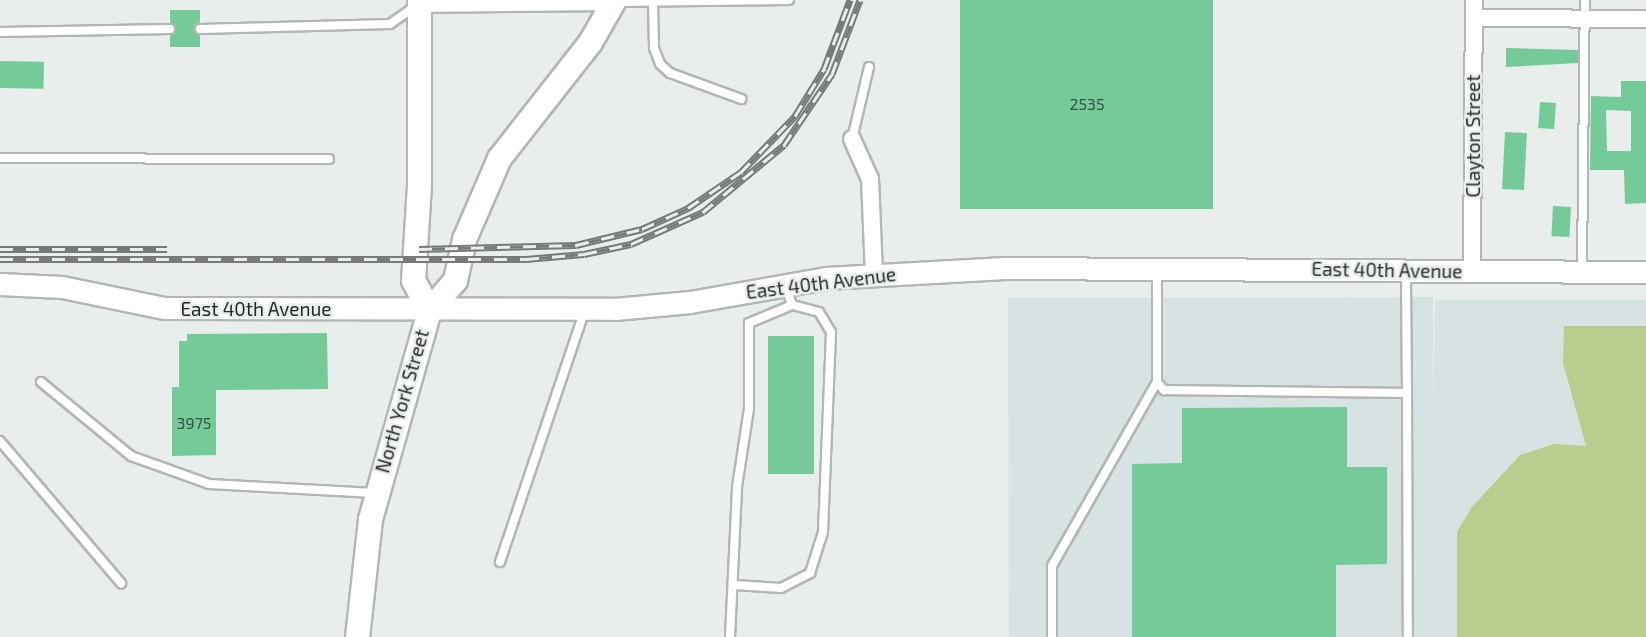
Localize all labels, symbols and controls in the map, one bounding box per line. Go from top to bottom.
street label: Clayton Street [1462,74,1484,198]
house number: 2535 [1069,94,1105,114]
street label: East 40th Avenue [1311,257,1463,283]
street label: East 40th Avenue [744,262,898,304]
street label: East 40th Avenue [180,298,332,320]
street label: North York Street [371,326,433,476]
house number: 3975 [177,413,211,433]

